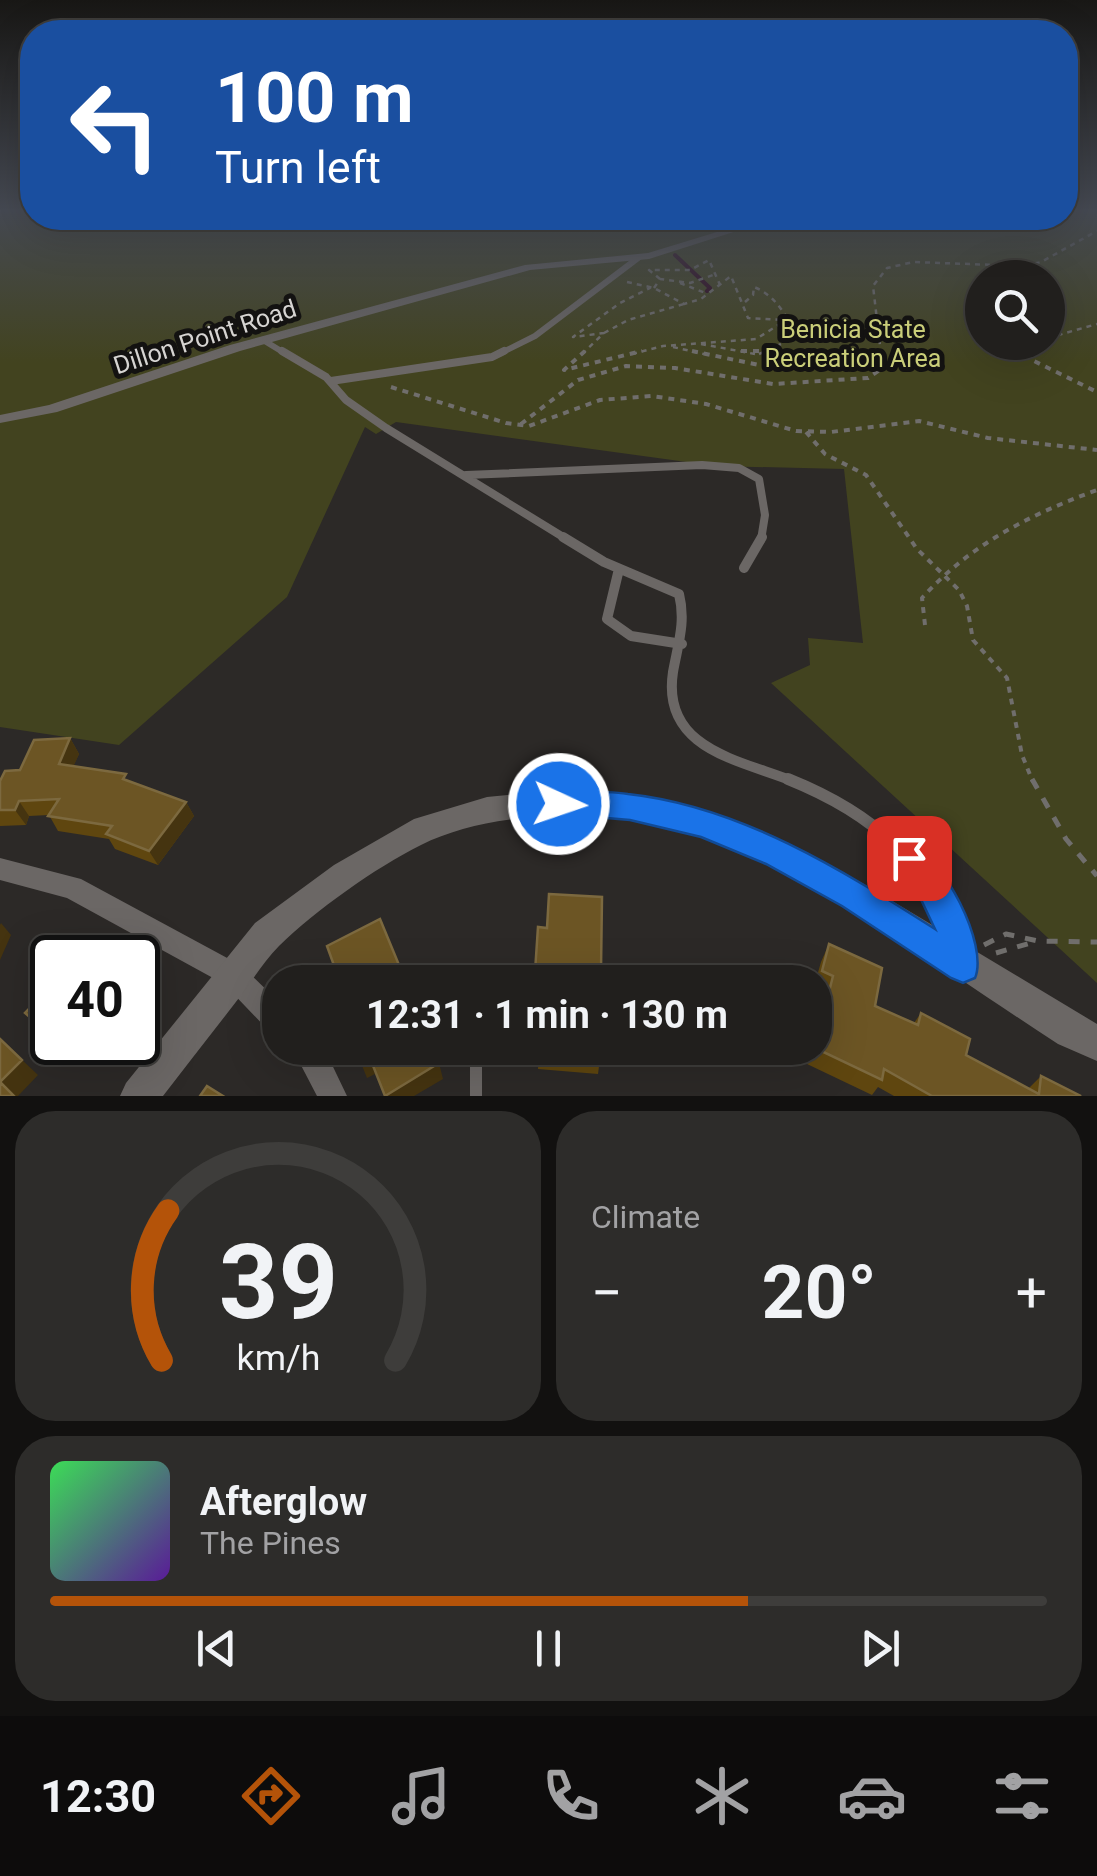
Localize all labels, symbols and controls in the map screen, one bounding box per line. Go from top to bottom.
text: 100 m [215,57,414,139]
icon: left [50,60,180,190]
text: Turn left [215,141,381,194]
map controls [965,260,1065,360]
button: search [965,260,1065,360]
street label: Dillon Point Road [110,294,300,380]
park label: Benicia State Recreation Area [765,315,941,373]
position arrow [507,752,611,856]
pin [867,816,952,901]
icon: arrive [882,831,937,886]
speed limit sign: 40 [30,935,160,1065]
text: 12:31 · 1 min · 130 m [366,993,728,1037]
text: Climate [591,1198,700,1236]
text: 39 [218,1222,338,1343]
text: 20° [761,1248,877,1336]
text: − [591,1261,622,1325]
text: + [1016,1261,1047,1325]
text: km/h [236,1337,320,1379]
text: Afterglow [200,1480,367,1524]
text: The Pines [200,1524,341,1562]
icon: previous [189,1621,244,1676]
icon: pause [521,1621,576,1676]
icon: next [853,1621,908,1676]
icon: directions [236,1761,306,1831]
icon: music [386,1761,456,1831]
icon: phone [536,1761,606,1831]
icon: climate [687,1761,757,1831]
icon: car [837,1761,907,1831]
icon: filters [987,1761,1057,1831]
text: 12:30 [40,1770,156,1823]

